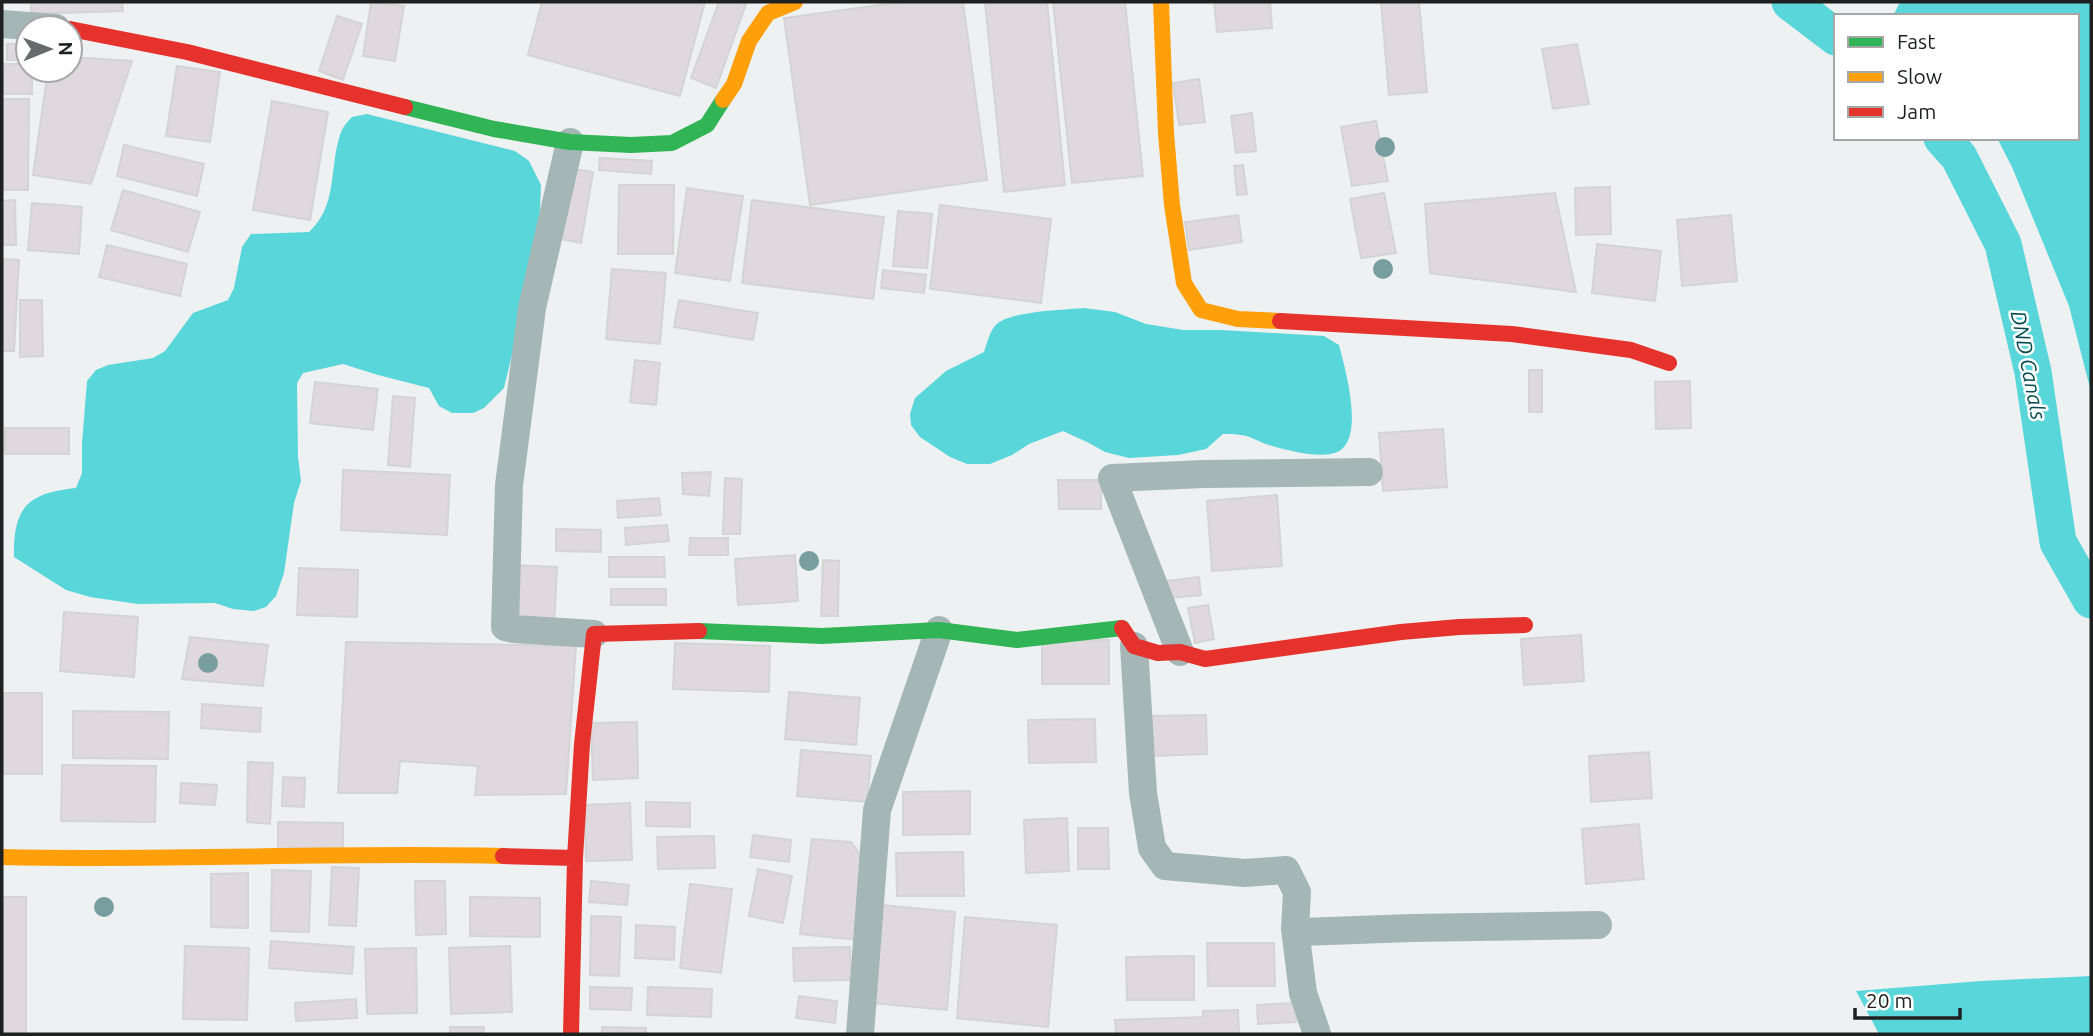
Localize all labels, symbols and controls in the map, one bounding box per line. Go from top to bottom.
north arrow [14,14,84,84]
legend [1834,14,2079,140]
text: Fast [1897,29,1935,53]
text: N [55,41,77,56]
text: Slow [1897,64,1942,88]
text: Jam [1897,99,1936,123]
water label: DND Canals [2007,308,2051,422]
scale bar [1855,976,1960,1020]
text: 20 m [1866,988,1913,1012]

